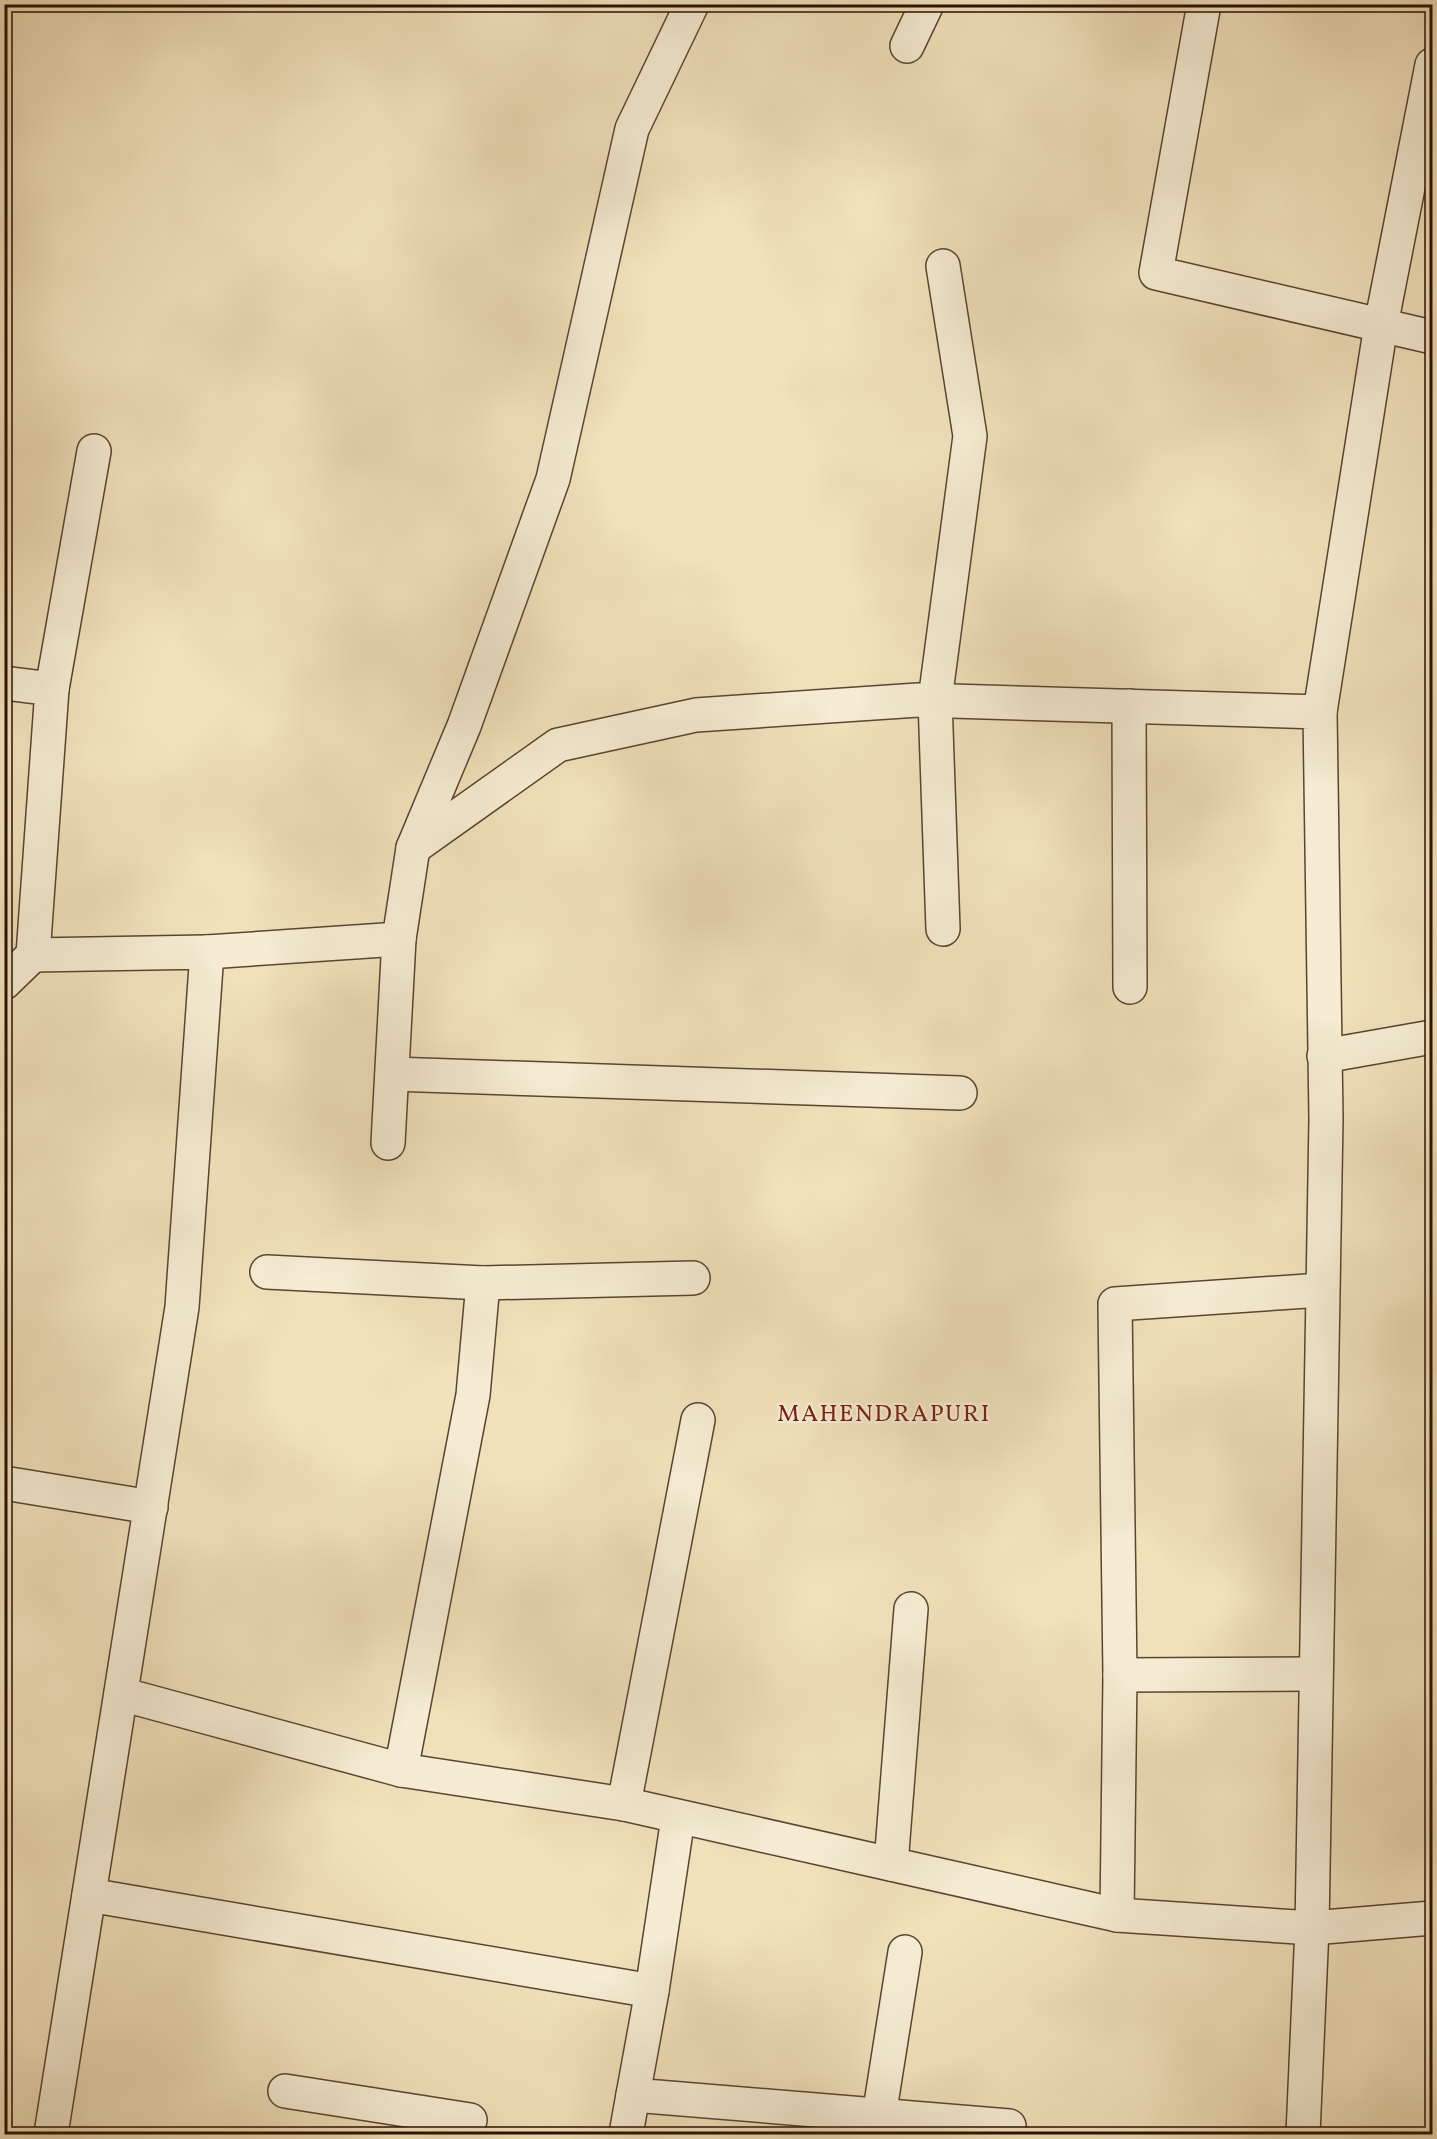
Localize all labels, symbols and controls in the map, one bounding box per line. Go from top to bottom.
district label: MAHENDRAPURI [777,1398,991,1432]

